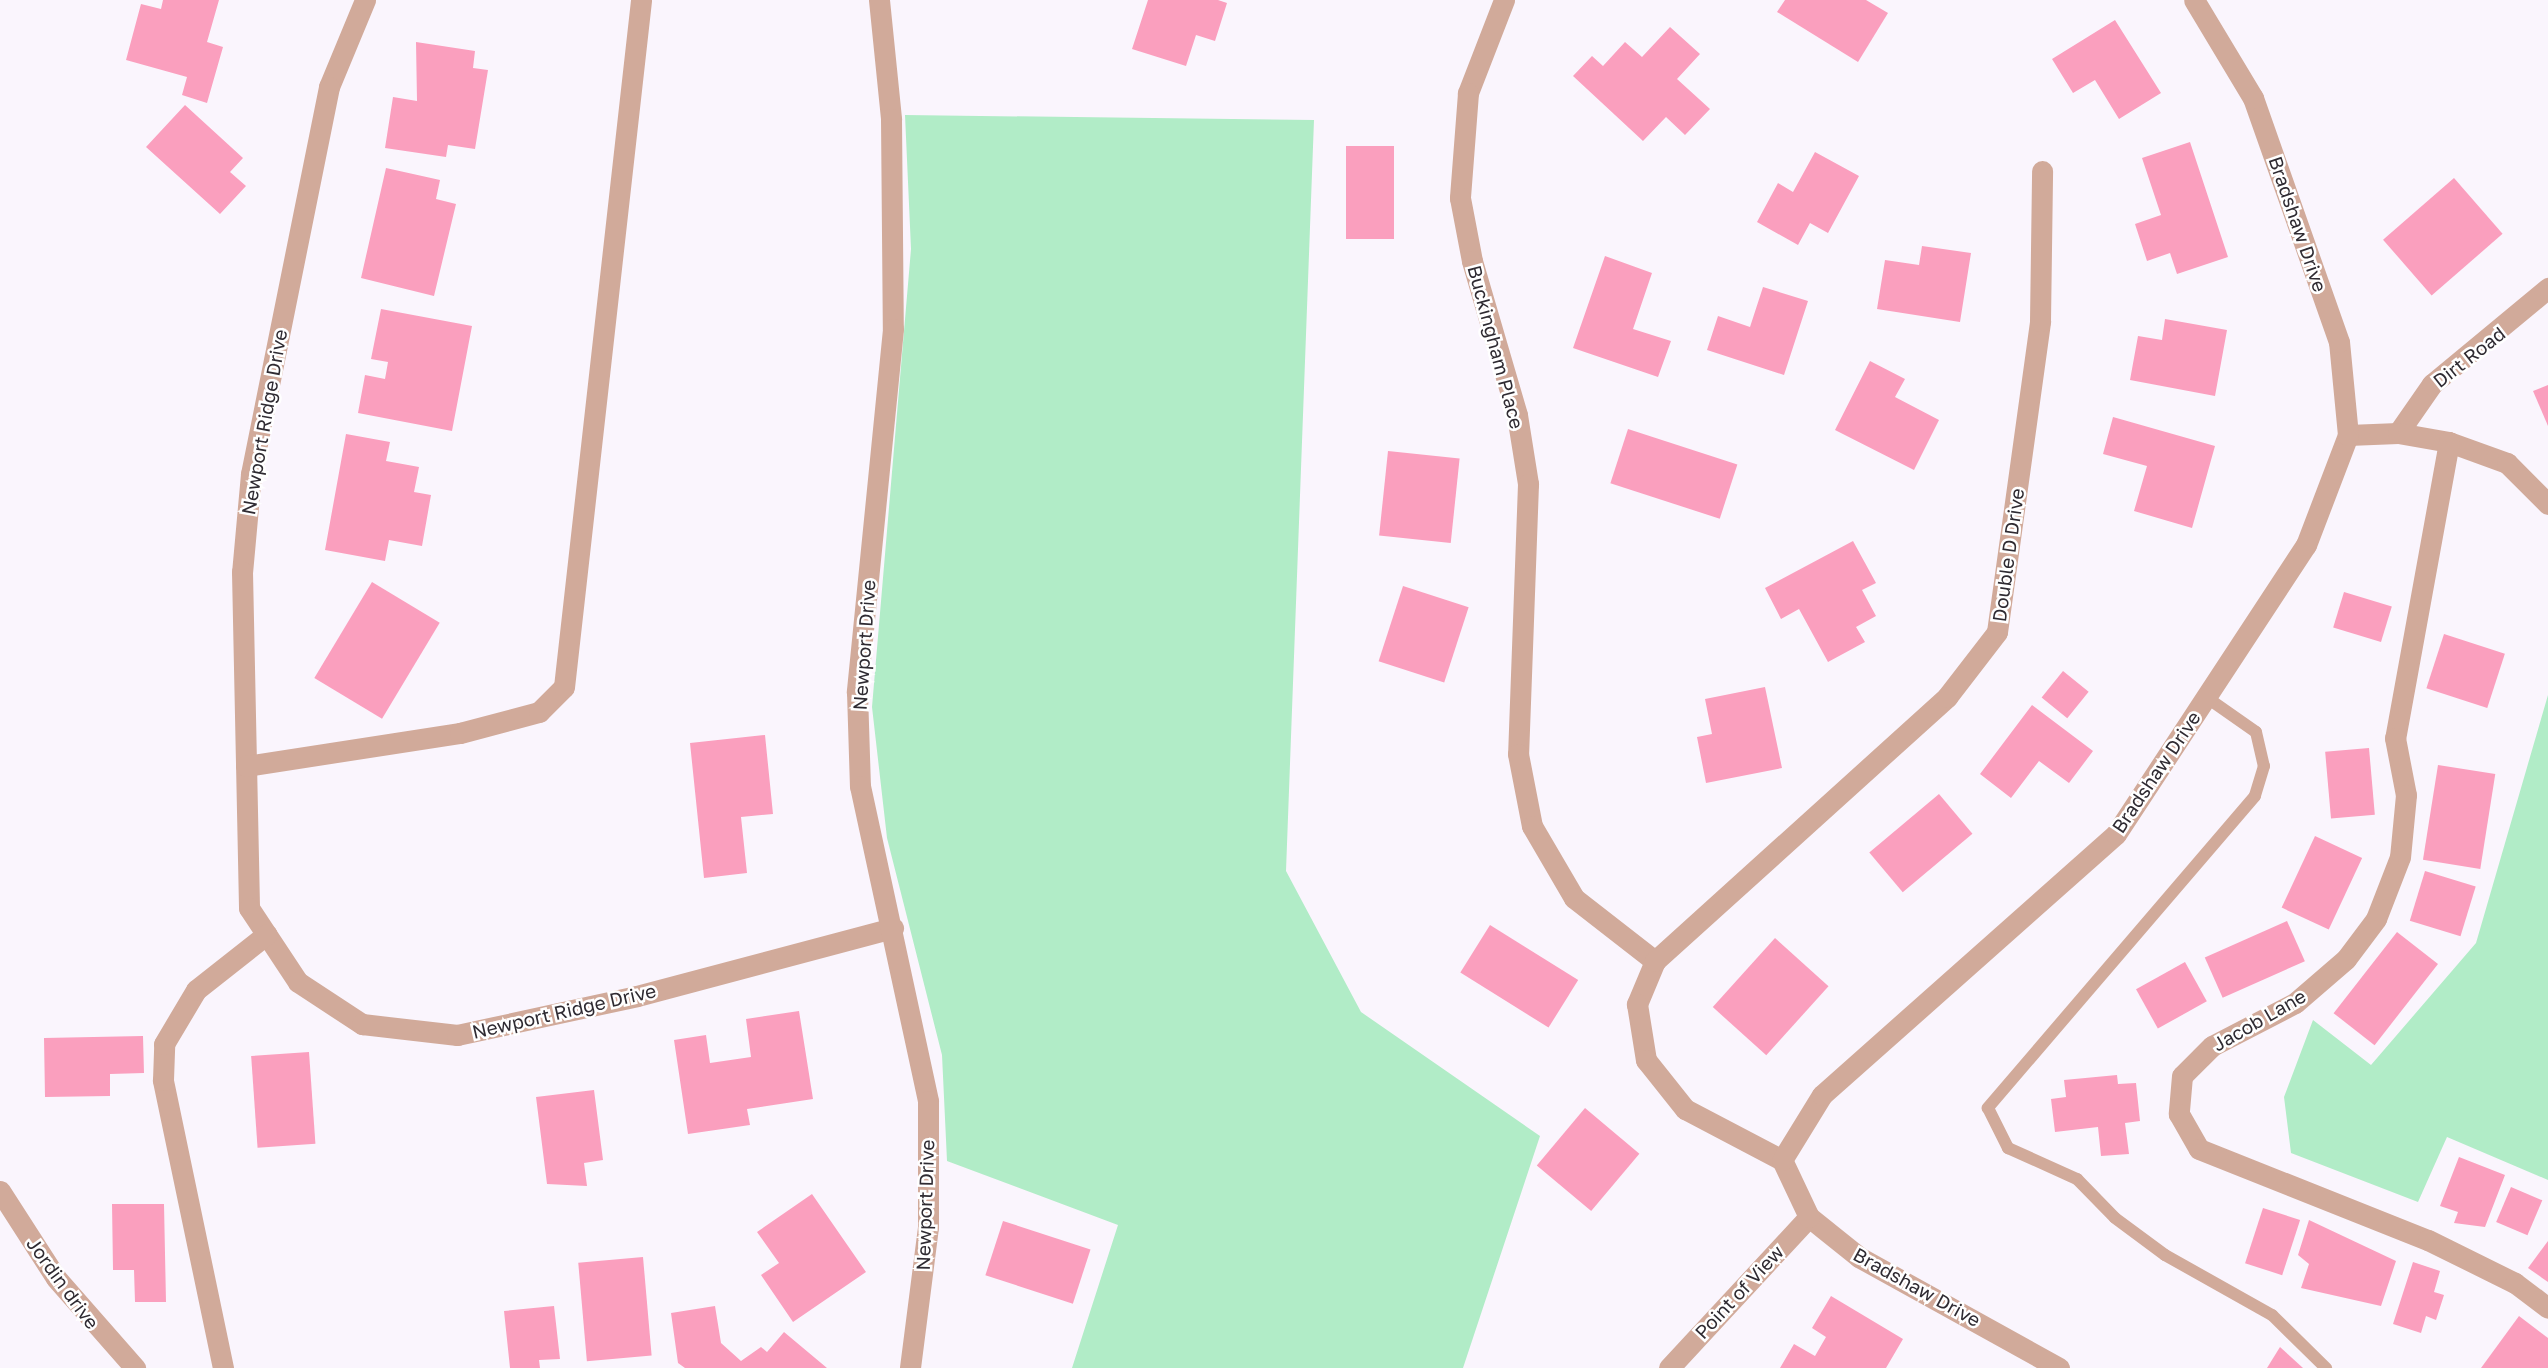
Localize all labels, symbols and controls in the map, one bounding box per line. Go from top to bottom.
street label: Bradshaw Drive [2264,153,2332,295]
street label: Buckingham Place [1463,263,1529,431]
street label: Dirt Road [2428,322,2510,392]
street label: Newport Ridge Drive [236,327,292,517]
street label: Double D Drive [1987,487,2029,623]
street label: Newport Drive [848,579,880,711]
street label: Bradshaw Drive [2107,707,2205,837]
street label: Newport Ridge Drive [470,979,658,1043]
street label: Jacob Lane [2208,984,2310,1056]
street label: Newport Drive [911,1139,939,1271]
street label: Jordin drive [22,1233,104,1333]
street label: Point of View [1690,1241,1788,1343]
street label: Bradshaw Drive [1849,1243,1985,1331]

